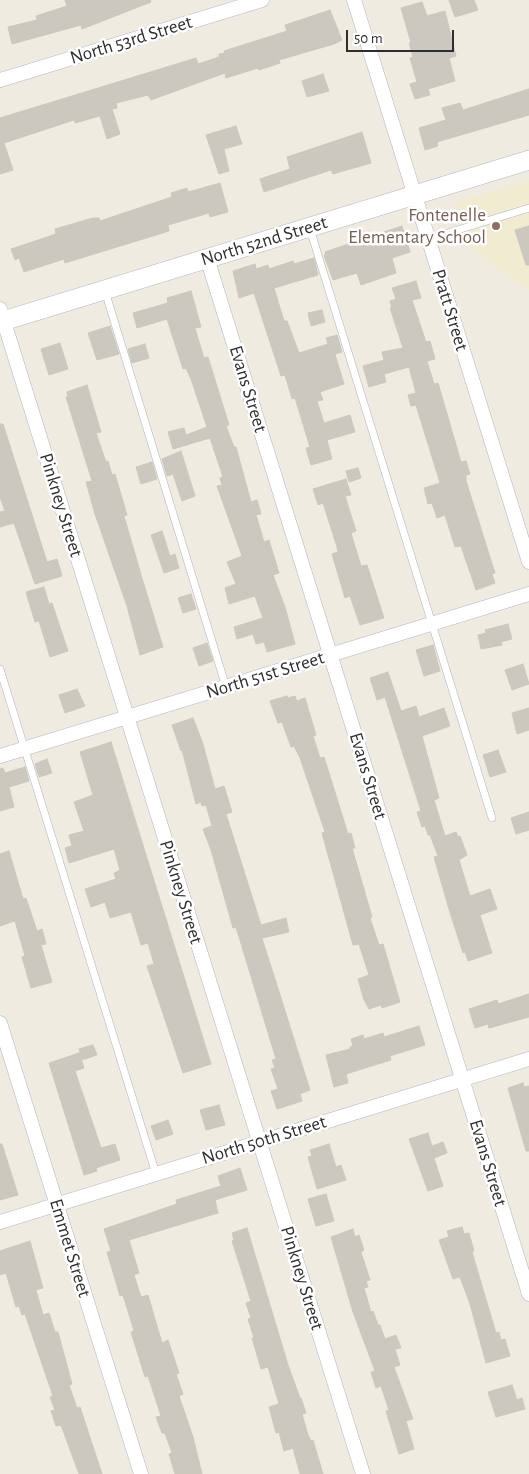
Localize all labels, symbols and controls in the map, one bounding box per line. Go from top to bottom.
street label: North 53rd Street [67,11,195,69]
scale bar [349,20,456,52]
text: 50 m [354,31,383,46]
place label: Fontenelle Elementary School [348,204,486,248]
street label: North 52nd Street [198,211,330,271]
marker: Fontenelle Elementary School [490,220,502,232]
street label: Pratt Street [427,266,473,354]
street label: Evans Street [224,343,272,435]
street label: Pinkney Street [34,450,88,560]
street label: North 51st Street [203,646,327,704]
street label: Evans Street [344,730,392,822]
street label: Pinkney Street [154,837,208,947]
street label: North 50th Street [199,1110,329,1170]
street label: Evans Street [464,1117,512,1209]
street label: Emmet Street [44,1196,96,1300]
street label: Pinkney Street [275,1223,329,1333]

